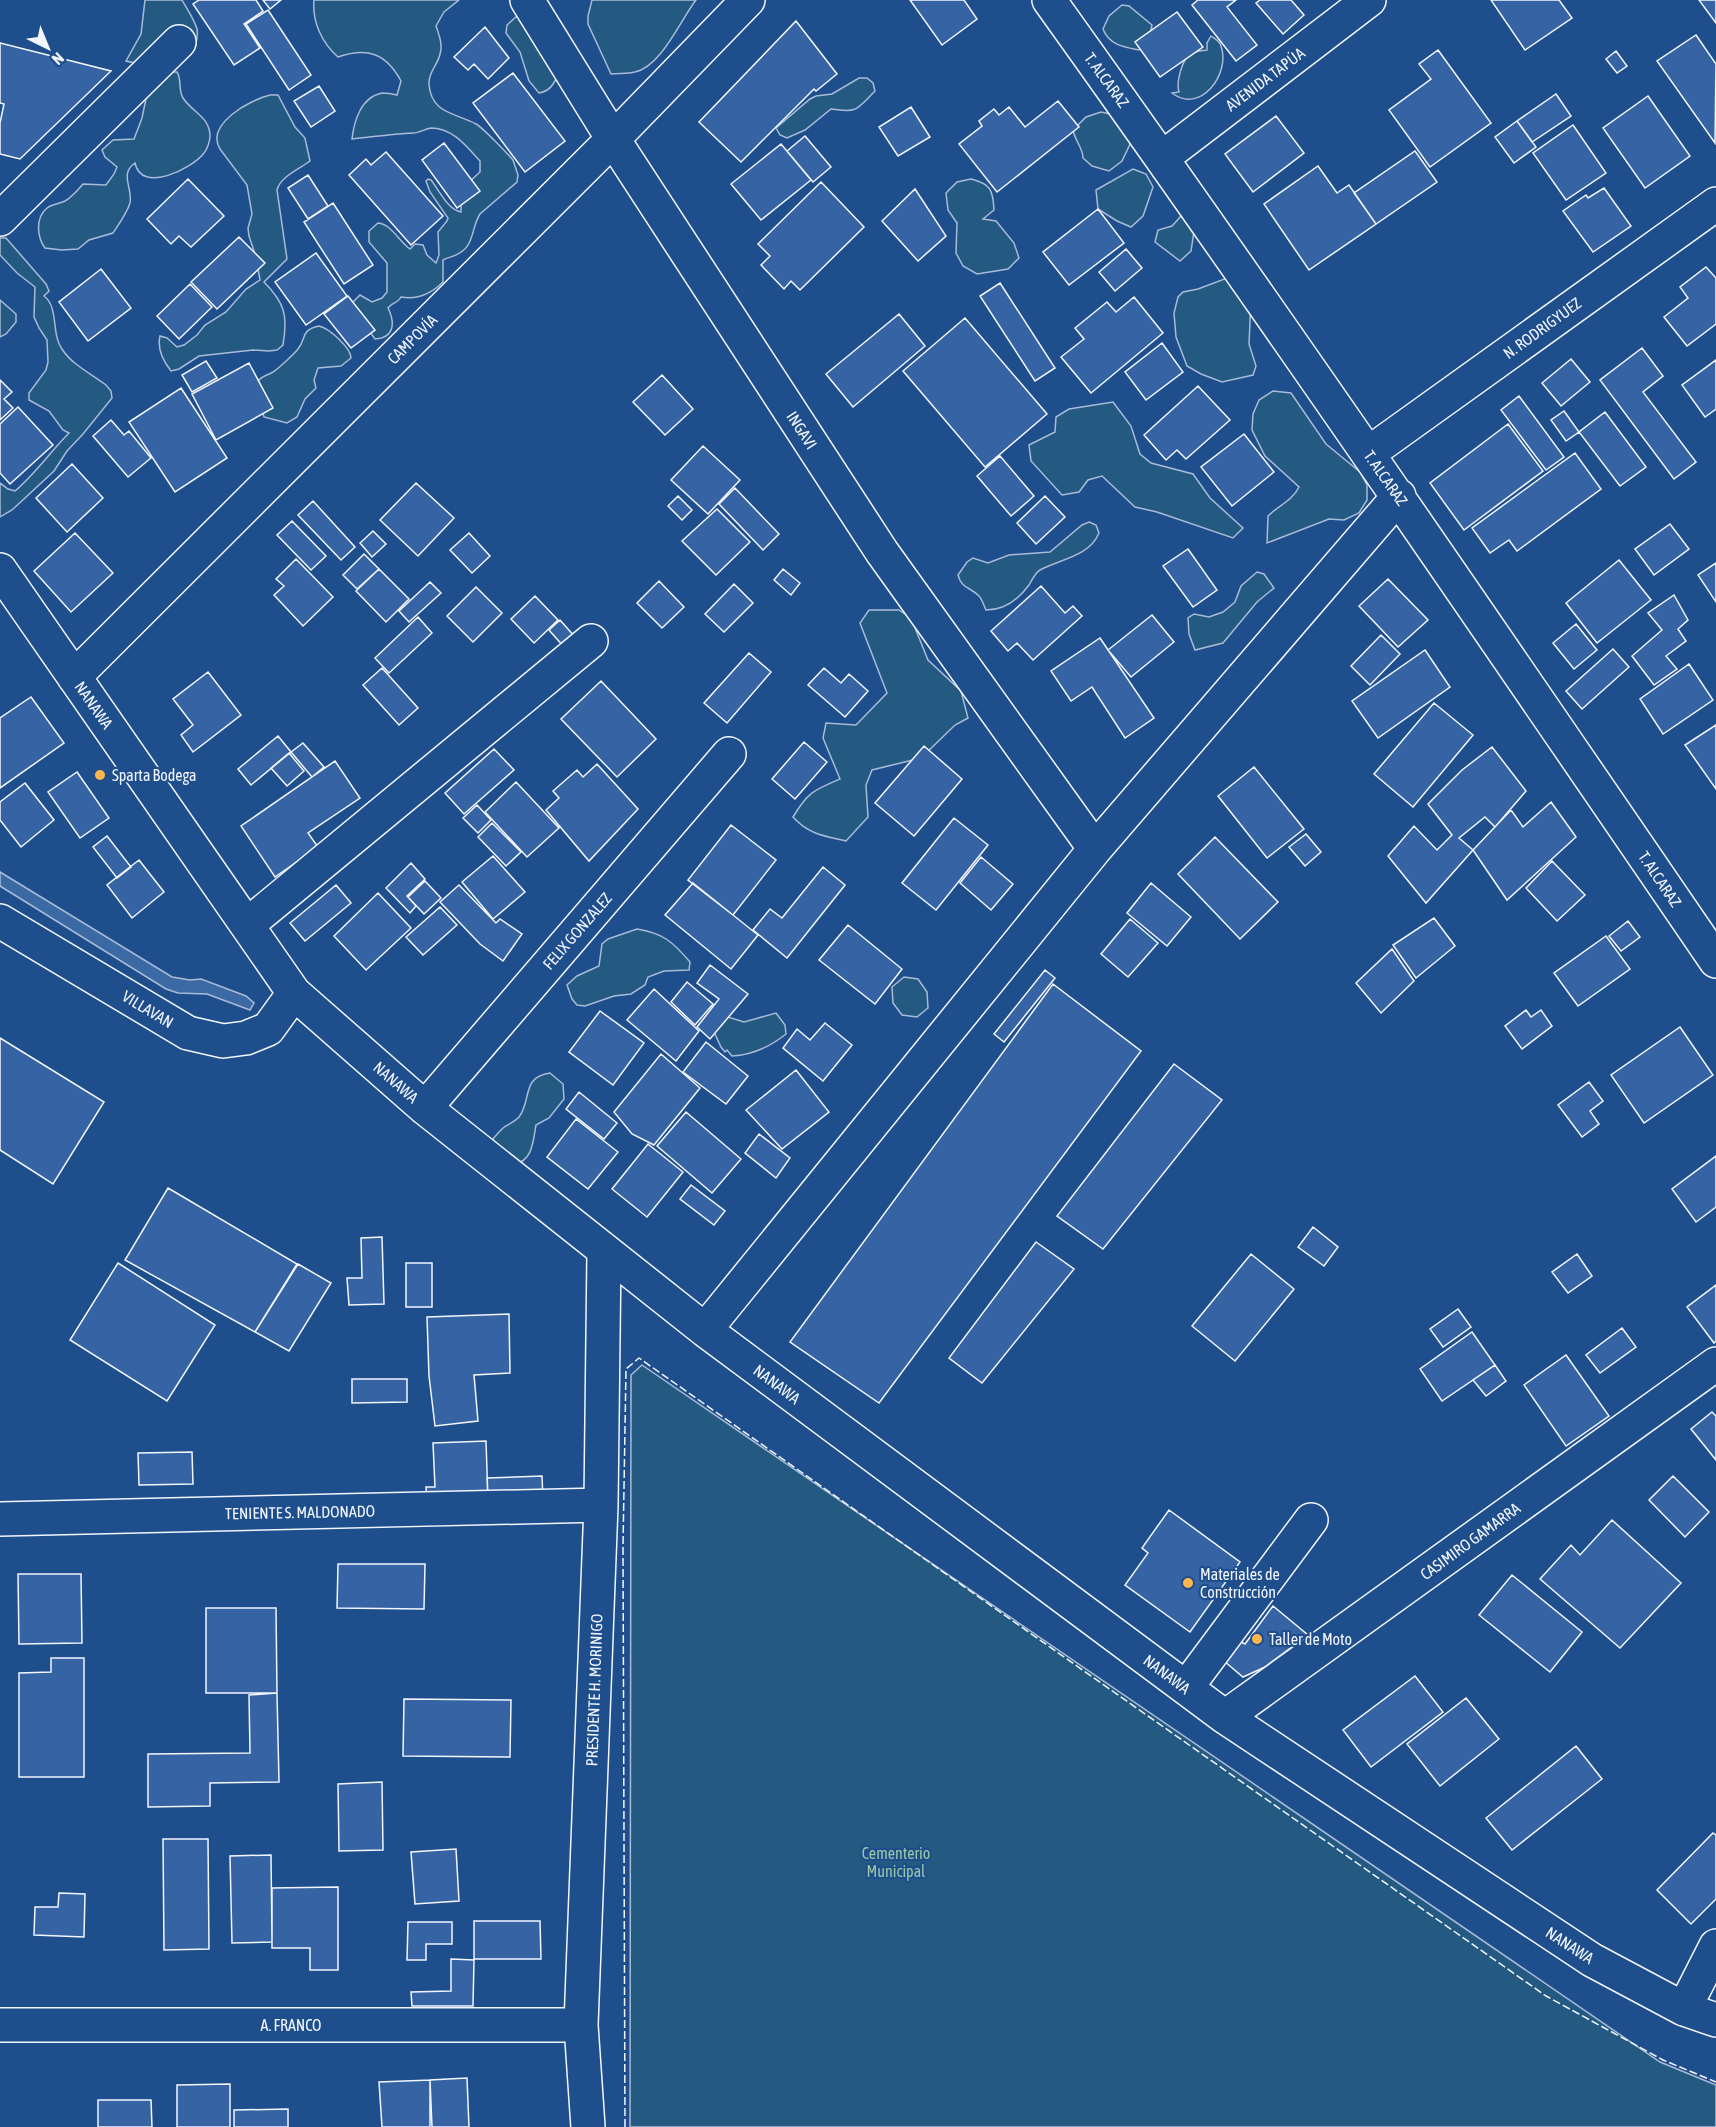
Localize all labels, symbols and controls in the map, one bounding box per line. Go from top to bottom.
north arrow [18,18,78,78]
street label: AVENIDA TAPÚA [1222,43,1308,114]
text: N [49,49,68,69]
street label: T. ALCARAZ [1081,49,1133,111]
street label: N. RODRIGYUEZ [1500,294,1584,362]
street label: CAMPOVÍA [384,310,441,367]
street label: INGAVI [783,408,821,452]
street label: T. ALCARAZ [1361,447,1411,509]
street label: NANAWA [71,678,117,732]
place label: Sparta Bodega [112,766,197,785]
marker: Sparta Bodega [93,768,107,782]
street label: T. ALCARAZ [1635,848,1685,910]
street label: FELIX GONZALEZ [539,889,615,973]
street label: VILLAVAN [119,987,177,1031]
street label: NANAWA [370,1058,422,1106]
street label: NANAWA [750,1361,804,1407]
street label: CASIMIRO GAMARRA [1417,1499,1523,1583]
street label: TENIENTE S. MALDONADO [225,1502,375,1522]
place label: Materiales de Construcción [1200,1565,1280,1601]
marker: Materiales de Construcción [1181,1576,1195,1590]
street label: PRESIDENTE H. MORINIGO [582,1613,606,1767]
place label: Taller de Moto [1269,1630,1352,1648]
marker: Taller de Moto [1250,1632,1264,1646]
street label: NANAWA [1140,1651,1194,1697]
park label: Cementerio Municipal [862,1844,930,1881]
street label: NANAWA [1543,1923,1597,1967]
street label: A. FRANCO [261,2016,321,2034]

